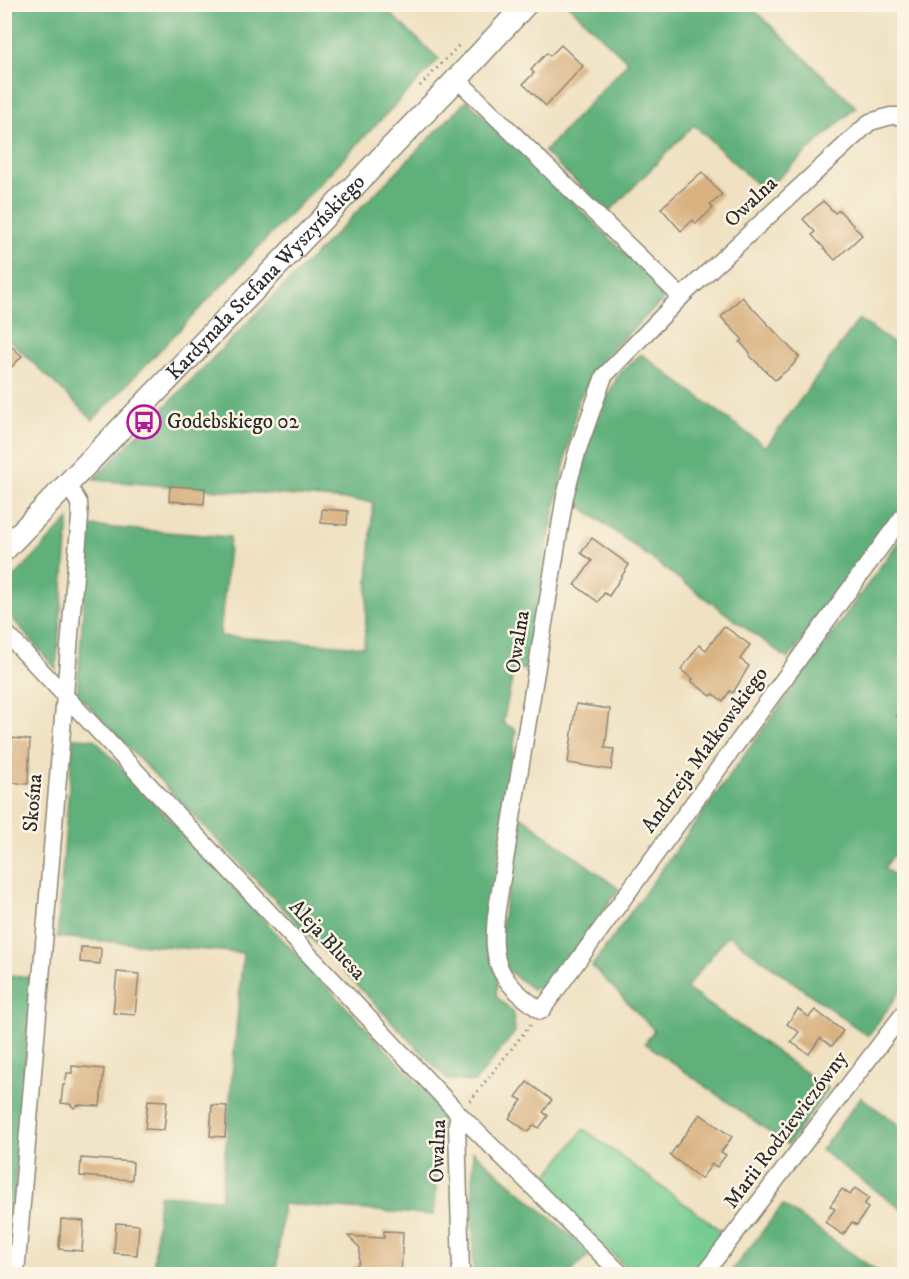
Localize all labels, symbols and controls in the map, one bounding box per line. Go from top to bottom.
street label: Kardynała Stefana Wyszyńskiego [161,169,371,386]
street label: Owalna [719,171,783,233]
bus stop icon: Godebskiego 02 [126,404,162,440]
place label: Godebskiego 02 [167,409,300,435]
street label: Owalna [500,609,536,675]
street label: Andrzeja Małkowskiego [636,662,774,838]
street label: Skośna [18,773,48,833]
street label: Aleja Bluesa [283,894,371,986]
street label: Marii Rodziewiczówny [718,1045,854,1214]
street label: Owalna [424,1119,452,1183]

